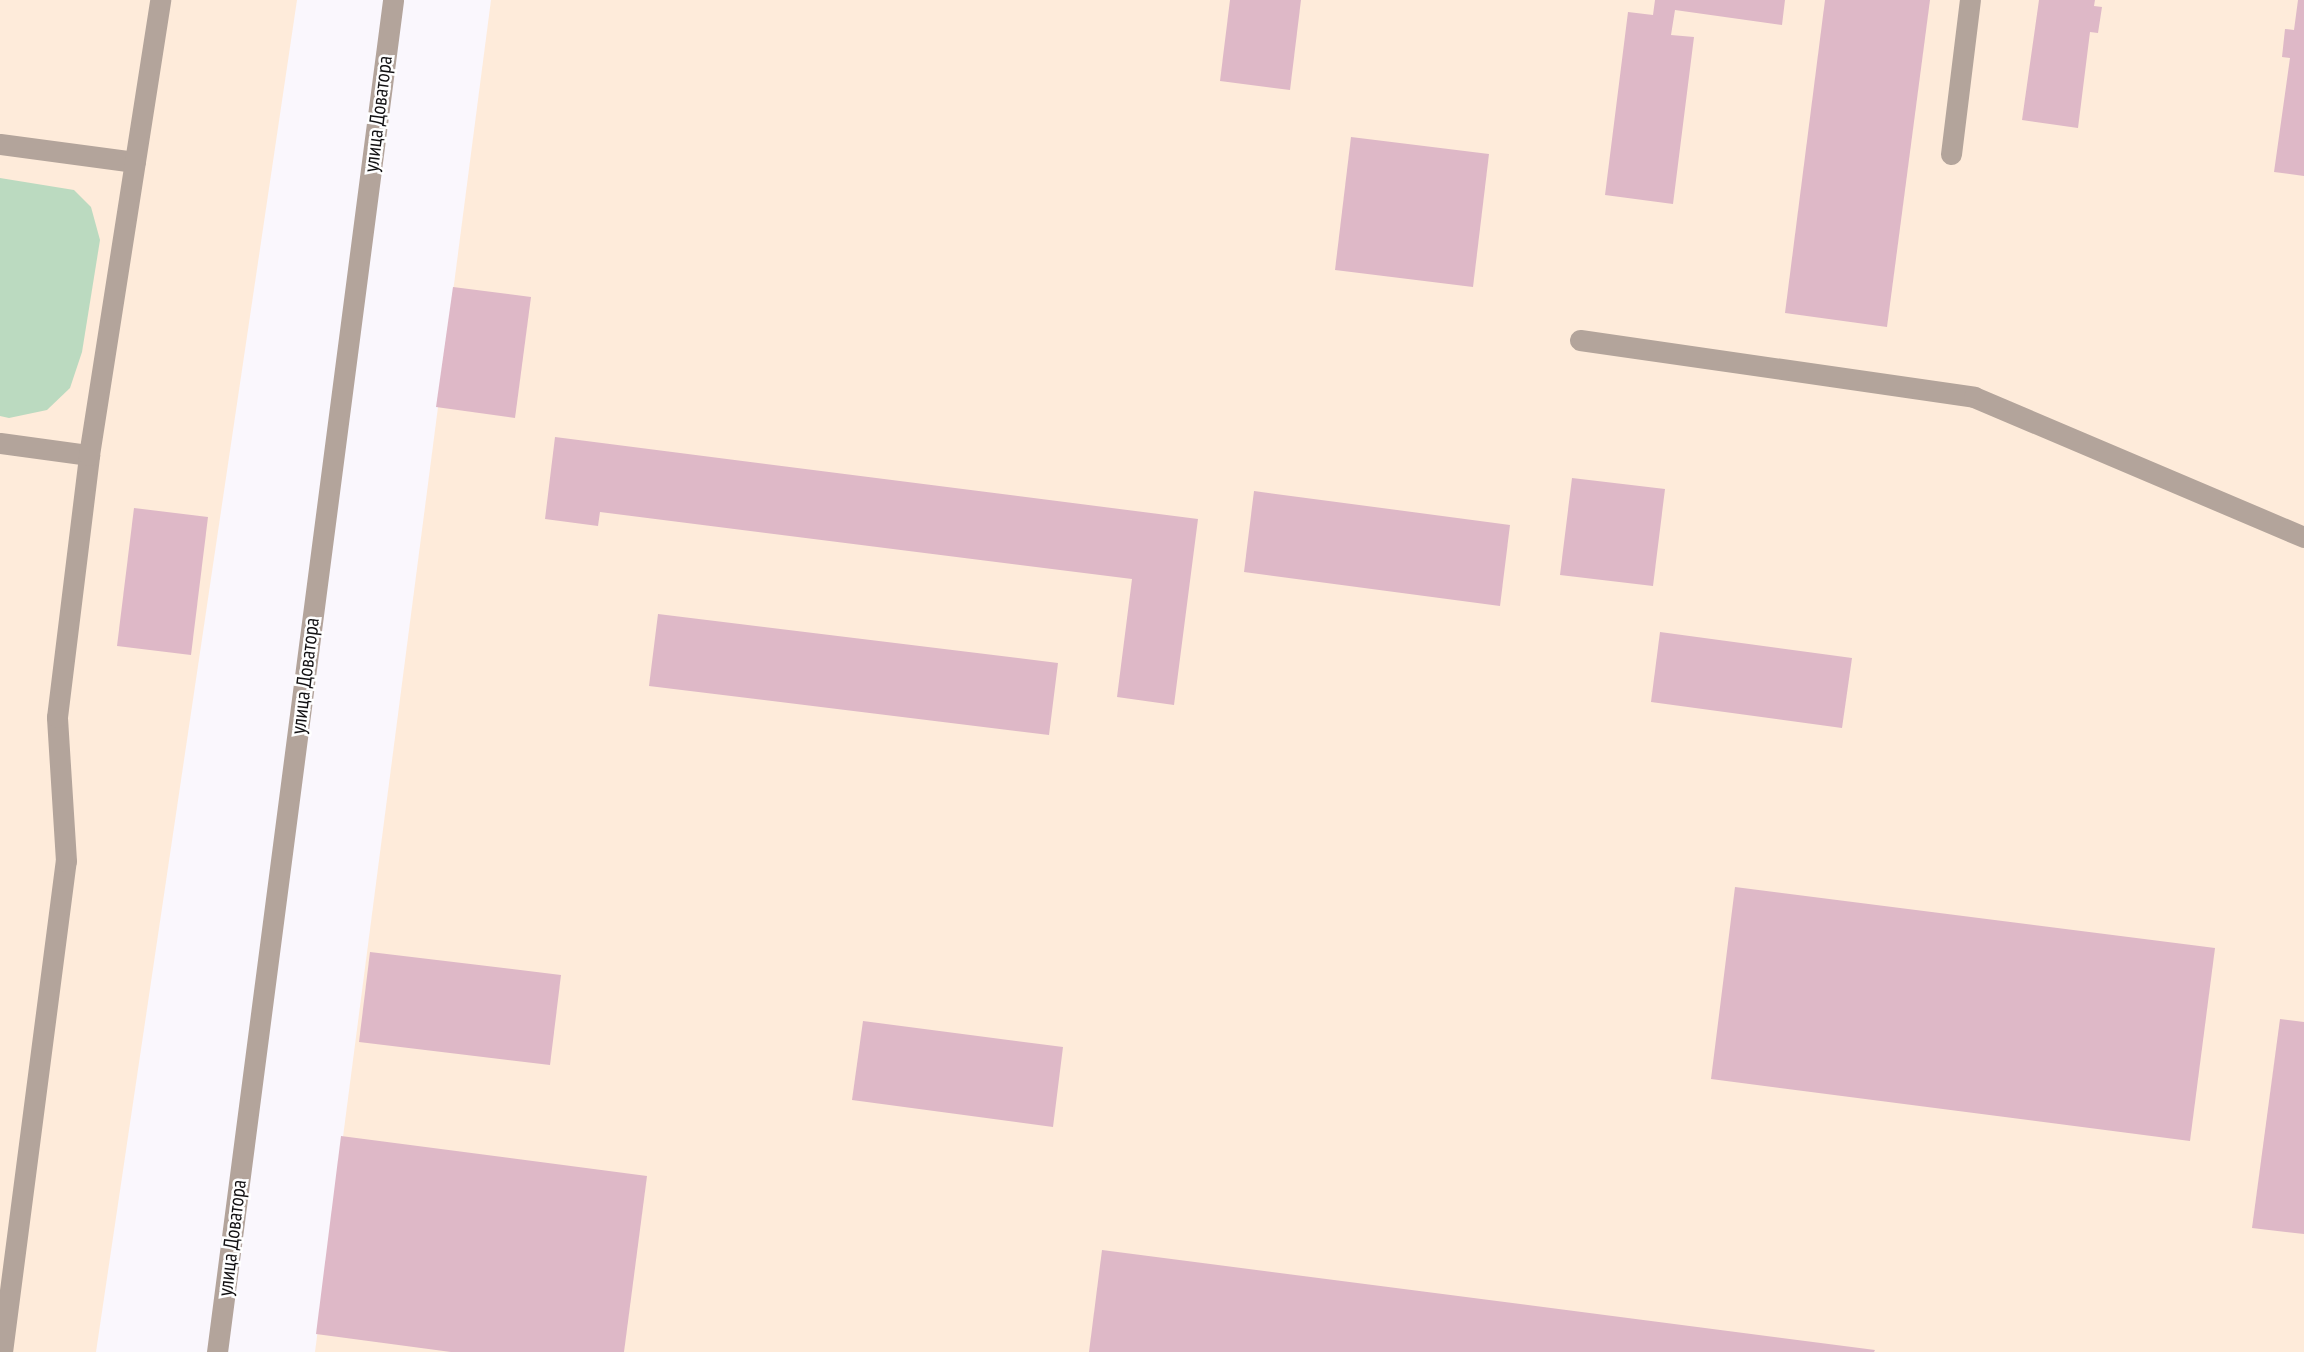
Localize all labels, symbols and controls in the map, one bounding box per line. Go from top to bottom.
street label: улица Доватора [358,54,398,174]
street label: улица Доватора [285,616,325,736]
street label: улица Доватора [212,1178,252,1298]

